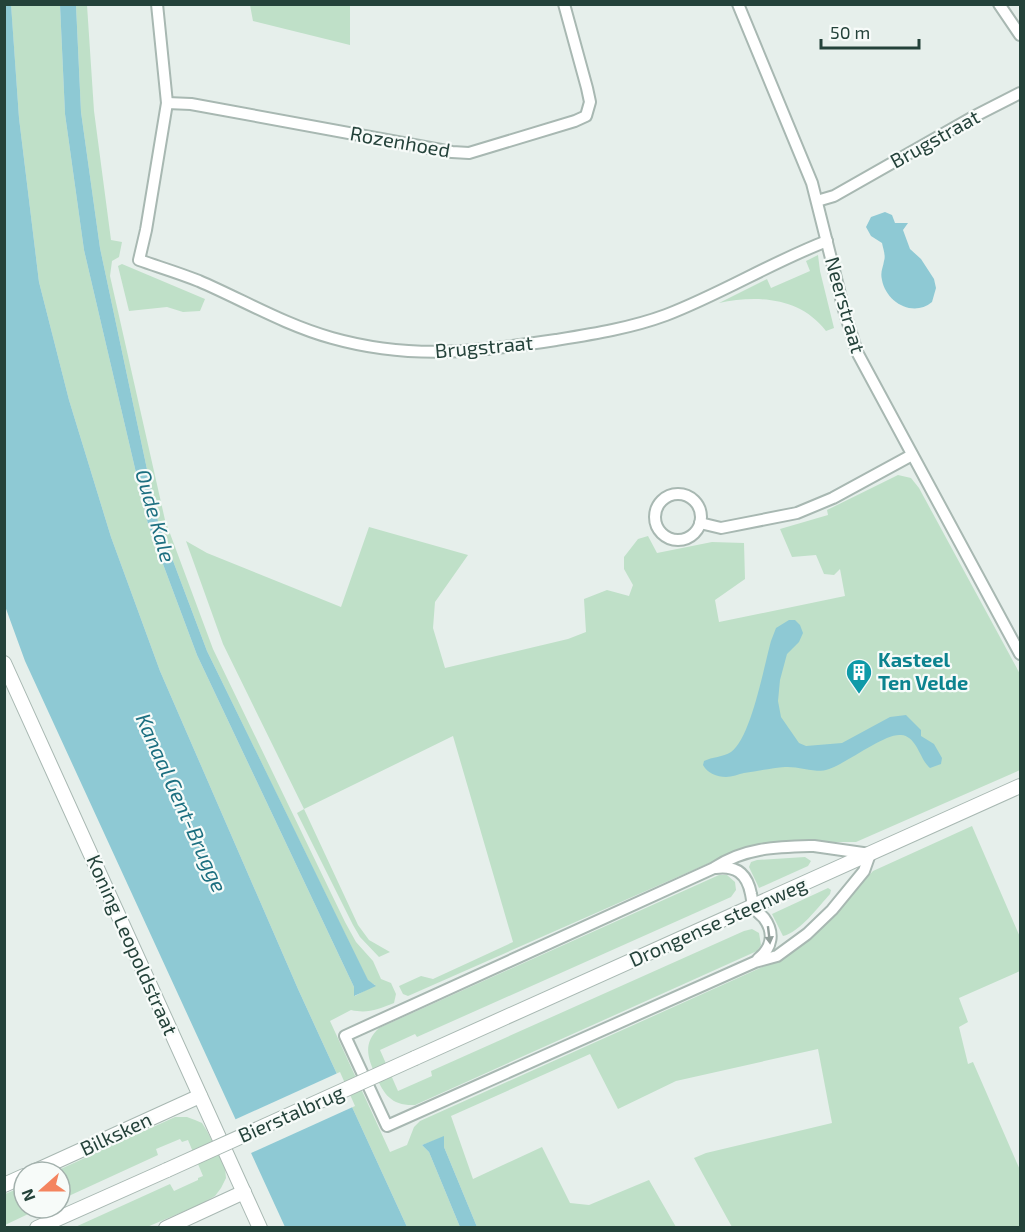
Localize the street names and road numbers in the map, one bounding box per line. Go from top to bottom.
street label: Brugstraat [886,104,984,172]
street label: Rozenhoed [348,120,452,162]
street label: Neerstraat [821,254,871,356]
street label: Brugstraat [434,330,534,362]
street label: Koning Leopoldstraat [82,851,184,1039]
street label: Drongense steenweg [625,871,810,971]
street label: Bierstalbrug [234,1079,347,1147]
street label: Bilksken [76,1106,155,1160]

